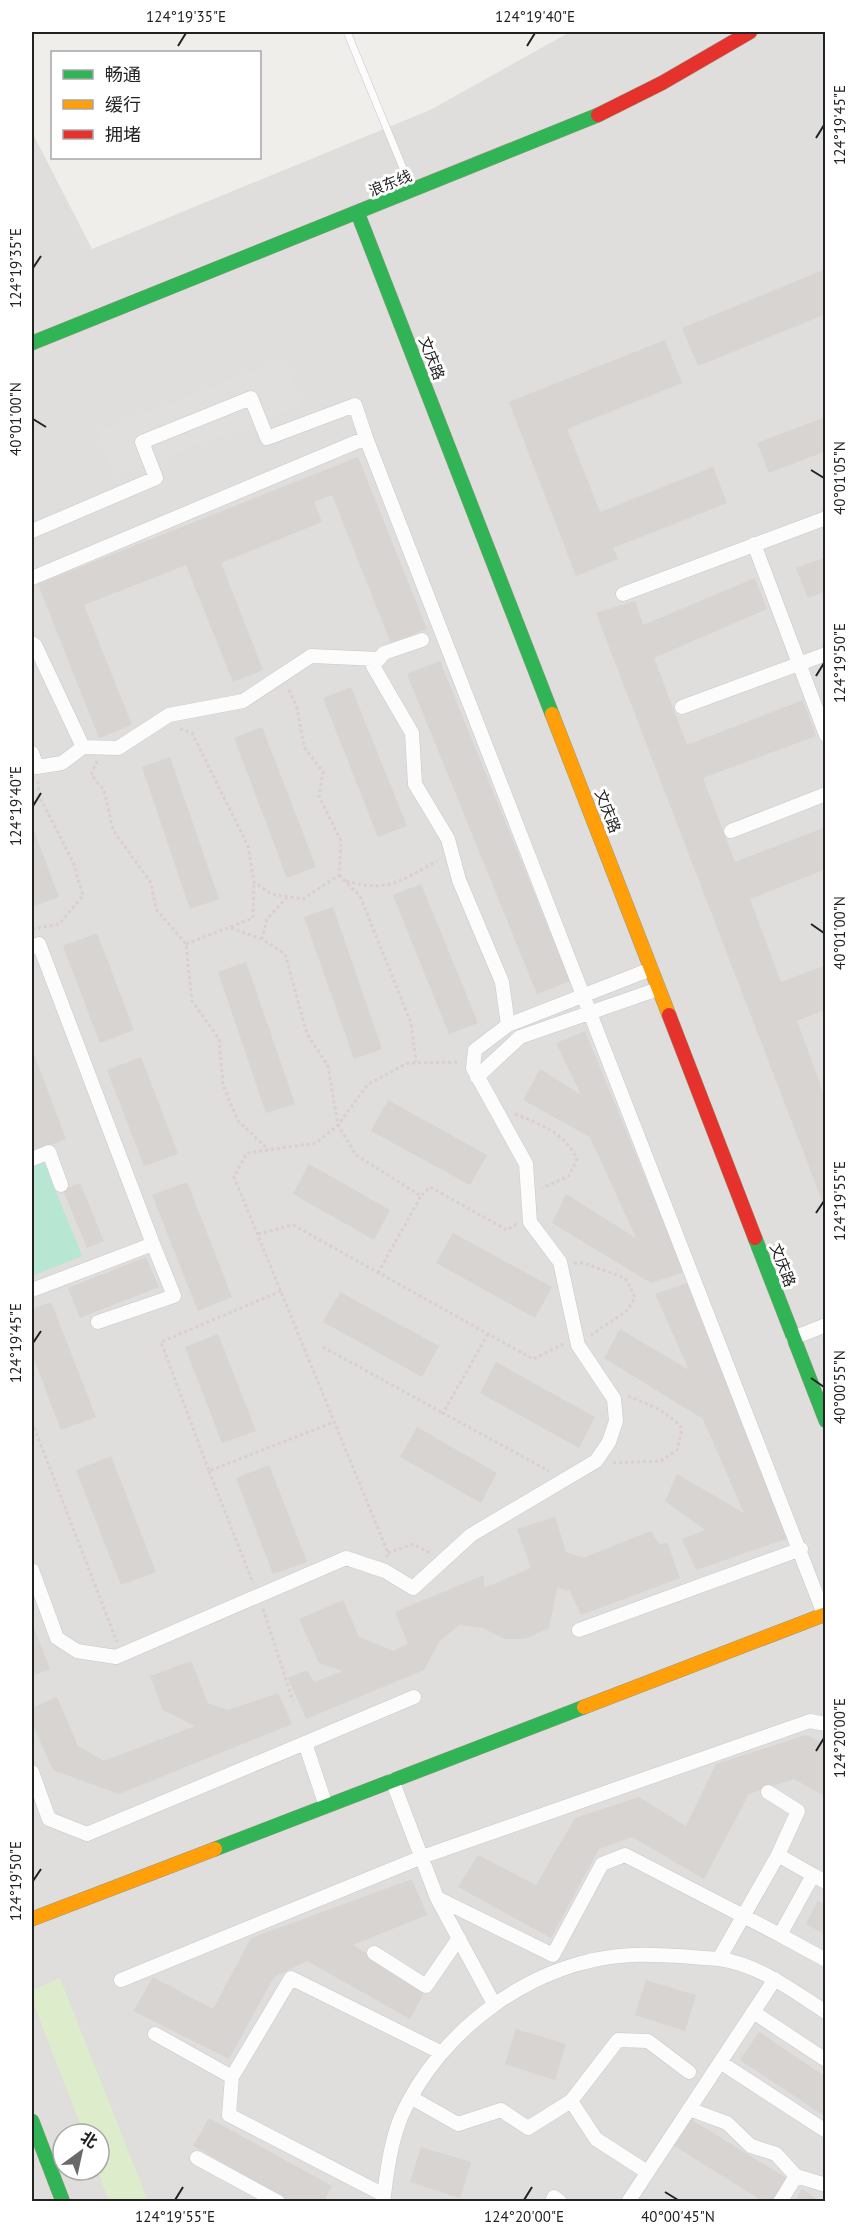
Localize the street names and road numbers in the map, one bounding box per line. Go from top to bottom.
street label: 浪东线 [366,166,414,200]
street label: 文庆路 [415,334,449,382]
street label: 文庆路 [591,787,625,835]
street label: 文庆路 [766,1241,800,1289]

